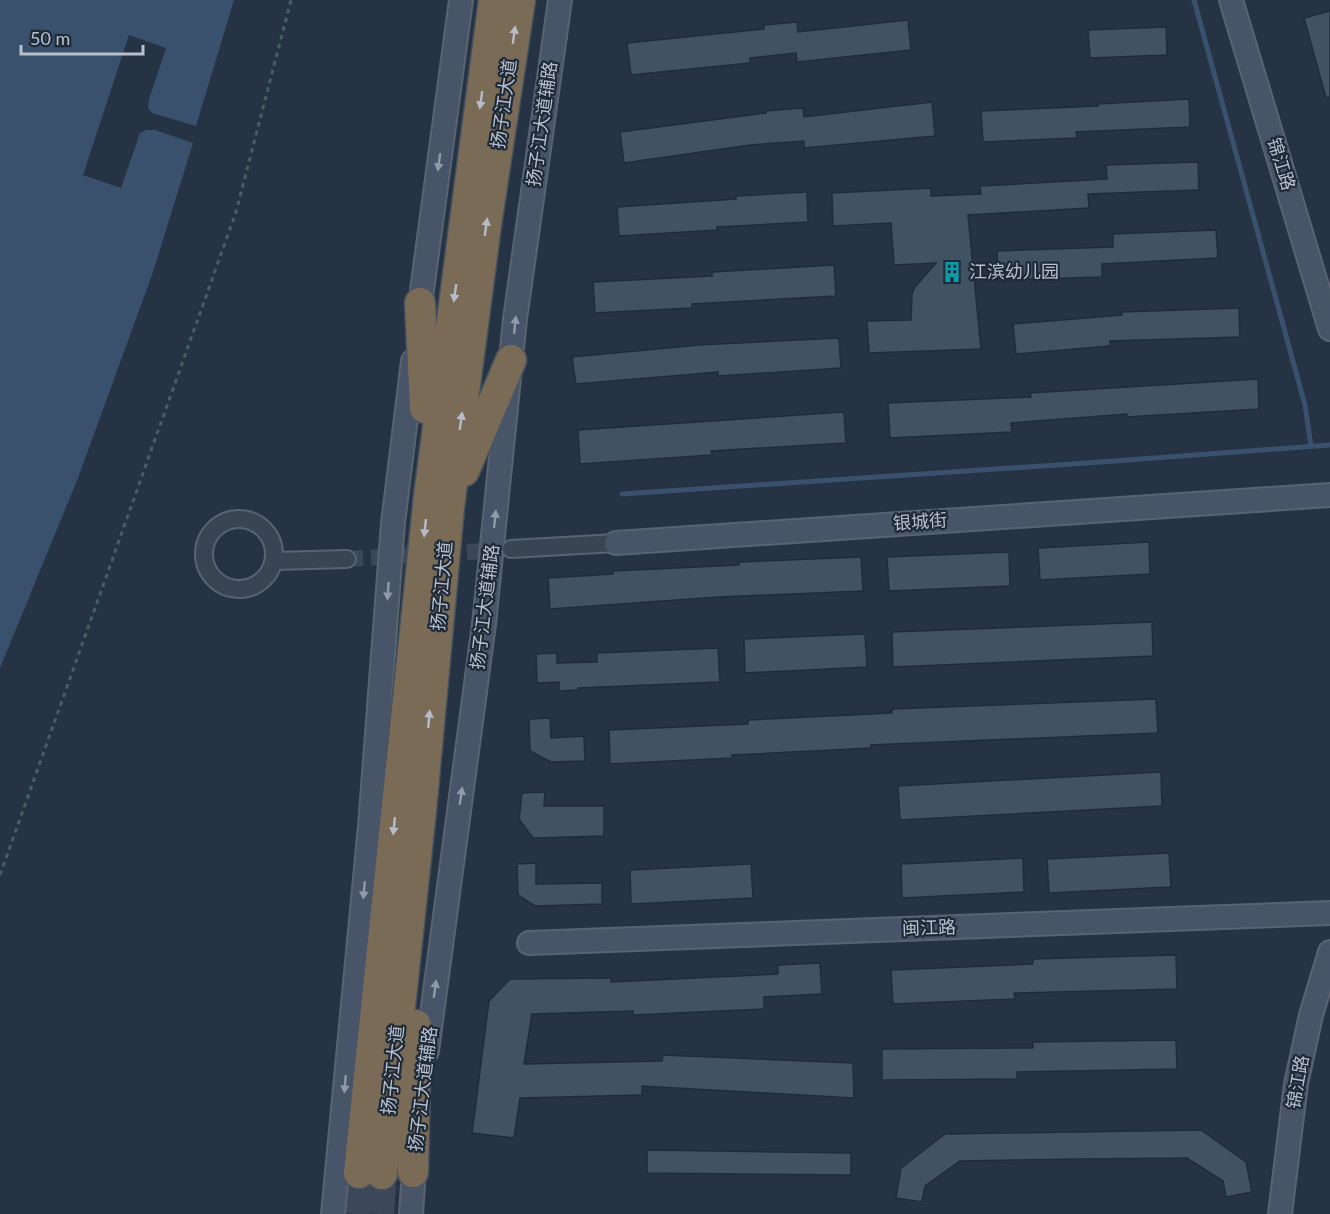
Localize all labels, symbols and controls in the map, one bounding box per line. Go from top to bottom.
scale bar [21,18,142,56]
one-way arrow [510,25,519,44]
text: 50 m [30,27,70,49]
street label: 扬子江大道 [486,58,520,150]
street label: 扬子江大道辅路 [521,60,561,188]
one-way arrow [477,90,486,109]
street label: 锦江路 [1264,135,1300,193]
one-way arrow [435,153,444,172]
one-way arrow [482,218,491,237]
building icon: 江滨幼儿园 [940,260,964,284]
place label: 江滨幼儿园 [969,260,1059,282]
one-way arrow [450,283,459,302]
one-way arrow [510,315,519,334]
one-way arrow [456,411,465,430]
street label: 银城街 [892,508,948,534]
one-way arrow [490,509,500,528]
one-way arrow [420,519,430,538]
street label: 扬子江大道 [426,540,456,632]
street label: 扬子江大道辅路 [465,543,503,671]
one-way arrow [383,581,393,600]
one-way arrow [424,710,434,729]
one-way arrow [456,786,466,805]
one-way arrow [390,817,399,836]
one-way arrow [359,880,369,899]
street label: 闽江路 [902,915,956,939]
one-way arrow [430,979,439,998]
street label: 扬子江大道 [376,1024,408,1116]
street label: 扬子江大道辅路 [403,1025,441,1153]
street label: 锦江路 [1281,1053,1313,1110]
one-way arrow [340,1074,350,1093]

